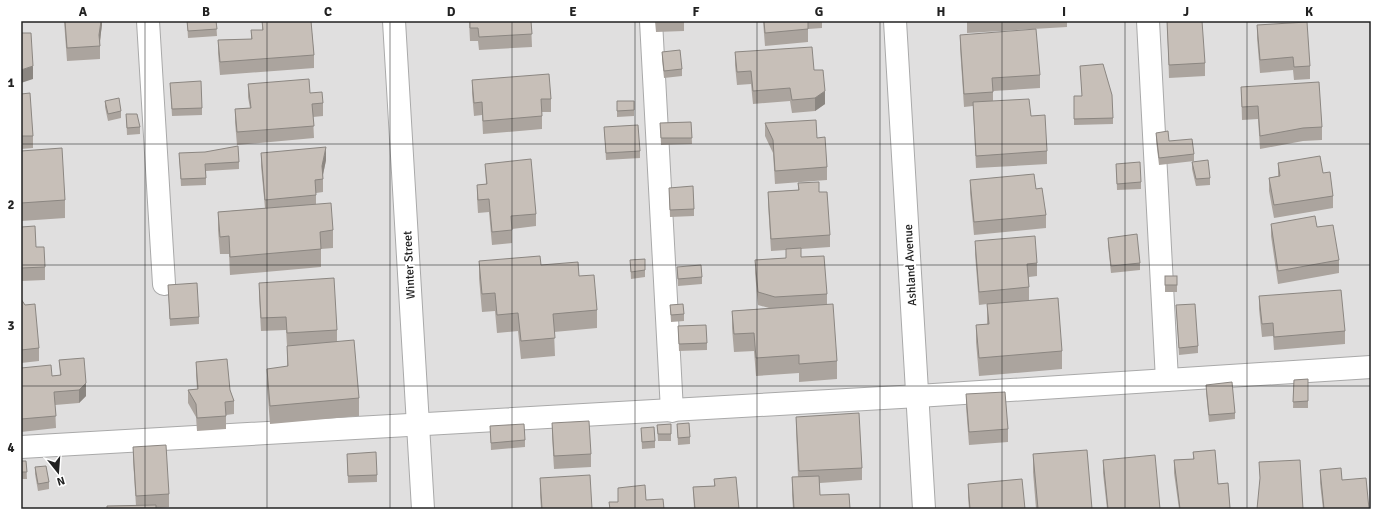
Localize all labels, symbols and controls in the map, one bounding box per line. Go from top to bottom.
text: A [79,4,88,20]
text: B [202,4,210,20]
text: C [324,4,332,20]
text: D [447,4,456,20]
text: E [569,4,577,20]
text: F [693,4,700,20]
text: G [815,4,823,20]
text: H [937,4,945,20]
text: I [1062,4,1066,20]
text: J [1183,4,1189,20]
text: K [1305,4,1313,20]
text: 1 [7,75,15,91]
text: 2 [7,197,15,213]
street label: Ashland Avenue [901,224,920,306]
street label: Winter Street [400,230,419,300]
text: 3 [7,318,15,334]
text: 4 [7,440,15,456]
north arrow [38,452,78,492]
text: N [55,474,66,488]

